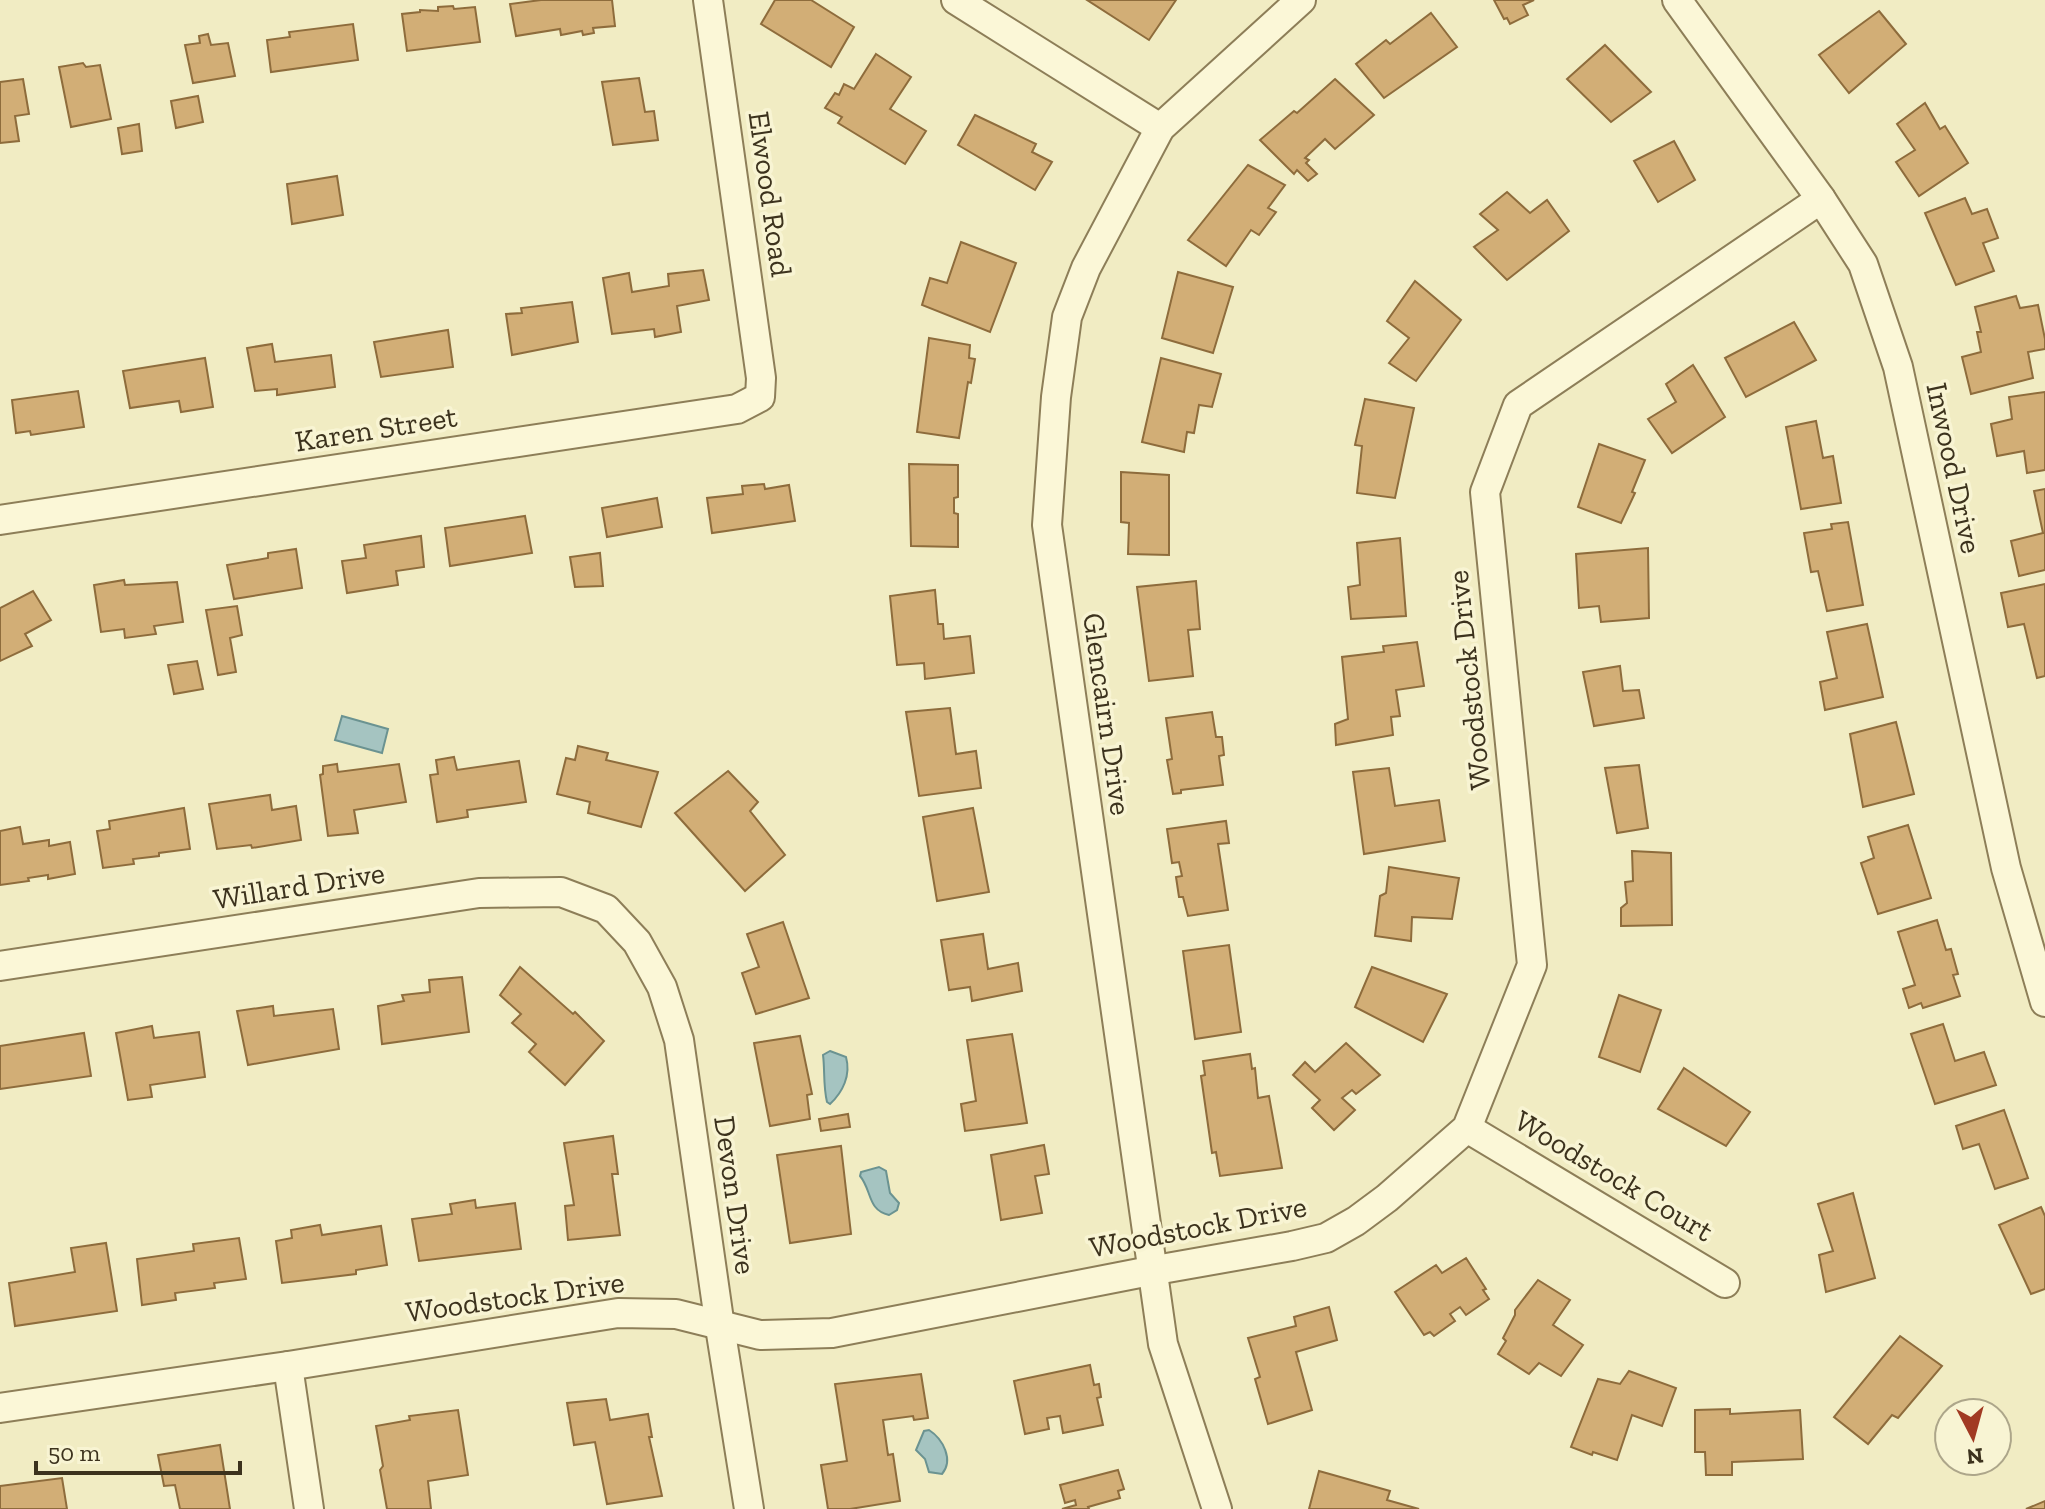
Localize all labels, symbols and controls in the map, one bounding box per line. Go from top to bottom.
street label: Elwood Road [741,109,799,279]
street label: Inwood Drive [1918,379,1990,557]
street label: Karen Street [292,398,460,460]
street label: Woodstock Drive [1440,568,1498,792]
street label: Glencairn Drive [1075,610,1139,818]
street label: Willard Drive [211,855,387,917]
street label: Woodstock Court [1508,1103,1720,1249]
street label: Devon Drive [706,1114,764,1276]
street label: Woodstock Drive [1086,1188,1310,1266]
street label: Woodstock Drive [403,1264,627,1330]
north arrow [1933,1397,2013,1477]
scale bar [36,1425,240,1475]
text: 50 m [48,1438,101,1467]
text: N [1965,1442,1985,1471]

